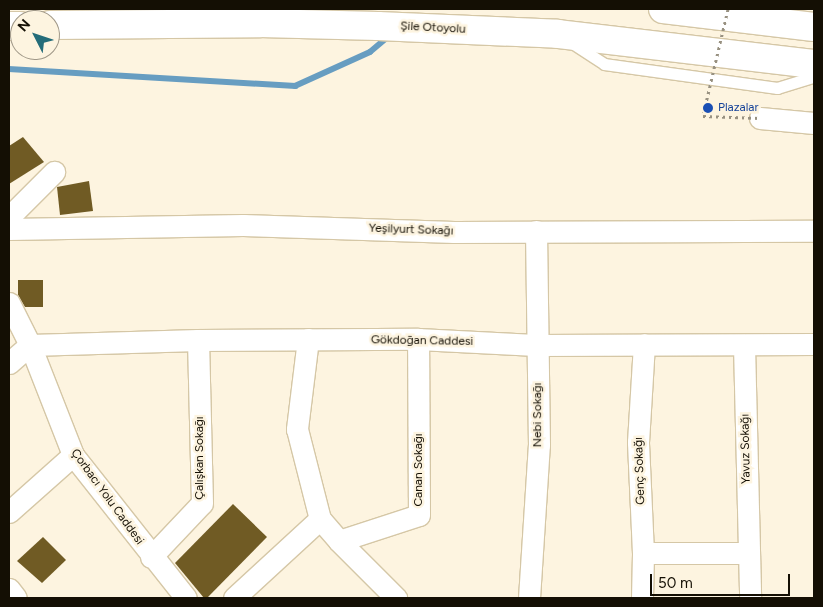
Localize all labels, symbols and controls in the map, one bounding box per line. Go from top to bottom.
north arrow [10,10,60,60]
text: N [14,16,34,35]
street label: Şile Otoyolu [400,19,466,37]
place label: Plazalar [718,101,759,115]
marker: Plazalar [702,102,714,114]
street label: Yeşilyurt Sokağı [368,221,454,239]
street label: Gökdoğan Caddesi [371,333,473,349]
street label: Nebi Sokağı [531,383,545,447]
street label: Yavuz Sokağı [738,414,754,484]
street label: Çalışkan Sokağı [193,416,207,500]
street label: Canan Sokağı [412,433,426,507]
street label: Genç Sokağı [632,437,648,505]
street label: Çorbacı Yolu Caddesi [67,446,147,548]
scale bar [653,564,793,596]
text: 50 m [658,574,693,592]

